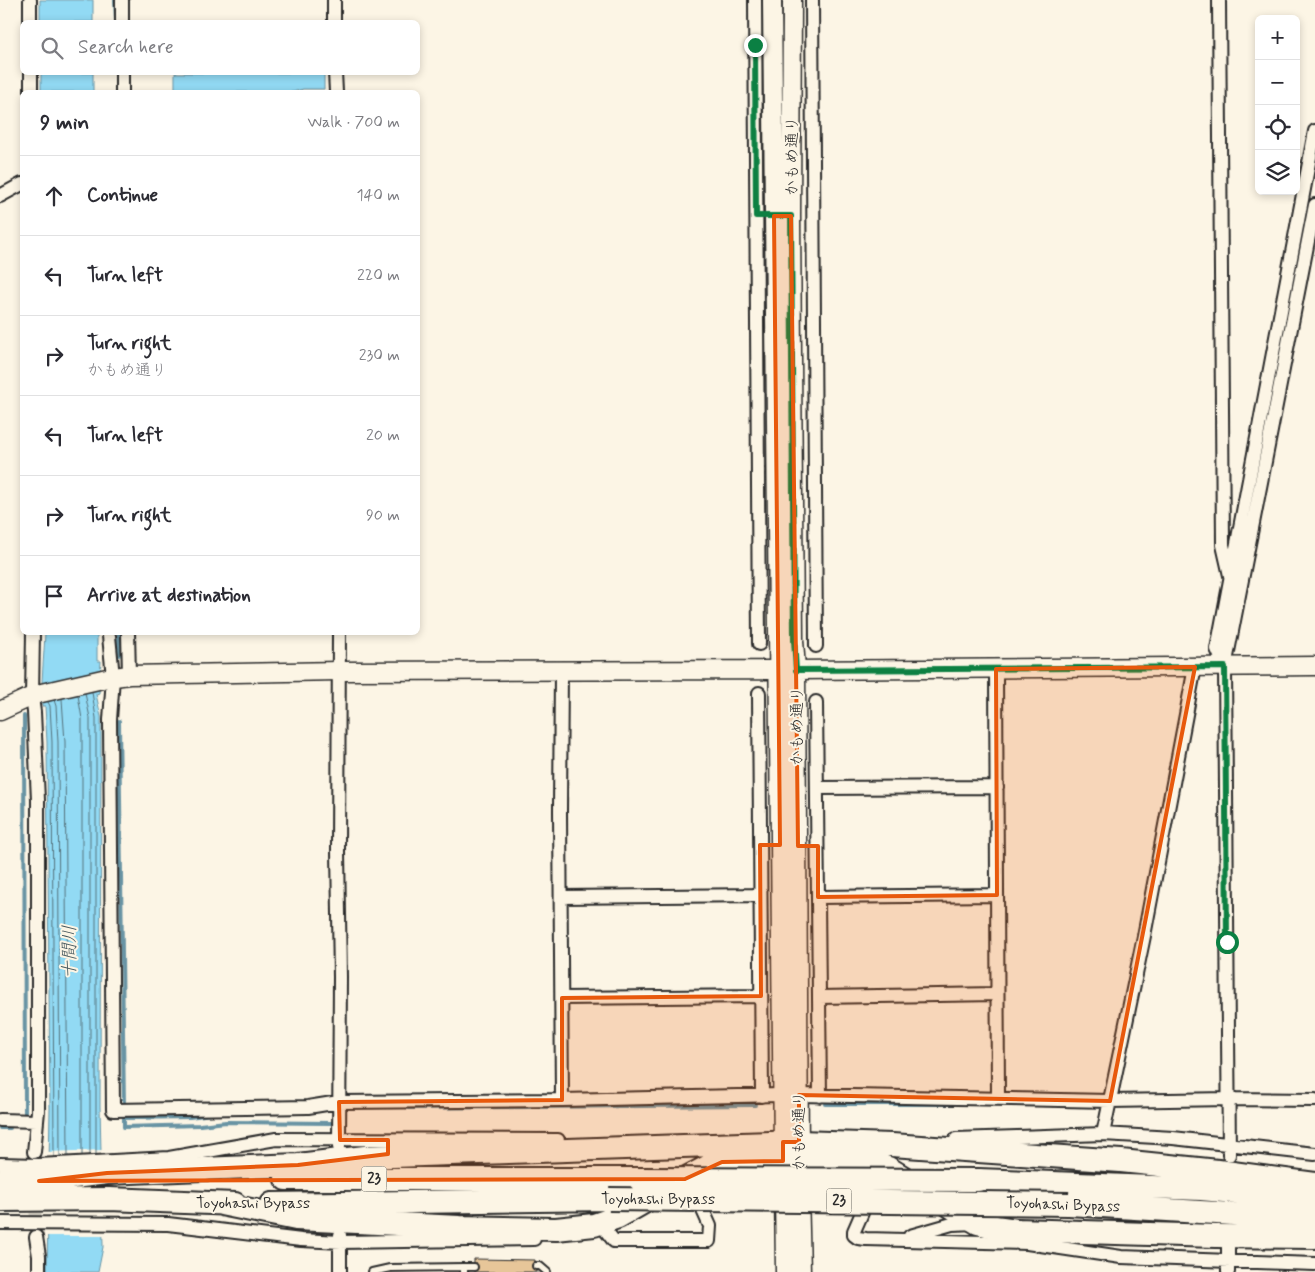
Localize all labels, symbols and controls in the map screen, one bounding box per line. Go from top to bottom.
map controls [1255,15,1300,195]
button: + [1255,15,1300,60]
search box [20,20,420,75]
icon: search [38,34,66,62]
route end [744,34,767,57]
text: Search here [78,35,174,60]
button: − [1255,60,1300,105]
button: locate [1255,105,1300,150]
text: 9 min [40,109,89,137]
text: Walk · 700 m [308,112,400,133]
street label: かもめ通り [782,116,803,196]
button: layers [1255,150,1300,195]
icon: ahead [40,182,68,210]
text: Continue [87,183,158,208]
text: 140 m [356,185,400,206]
icon: left [40,262,68,290]
text: Turn left [87,263,163,288]
text: 220 m [357,265,400,286]
text: Turn right [87,331,171,356]
icon: right [40,342,68,370]
text: 230 m [359,345,400,366]
text: かもめ通り [87,360,167,381]
icon: left [40,422,68,450]
text: Turn left [87,423,163,448]
text: 20 m [366,425,400,446]
icon: right [40,502,68,530]
text: Turn right [87,503,171,528]
text: 90 m [366,505,400,526]
icon: arrive [40,582,68,610]
text: Arrive at destination [87,583,251,608]
street label: かもめ通り [787,686,808,766]
water label: 十間川 [58,925,82,979]
route start [1216,931,1239,954]
street label: かもめ通り [789,1091,810,1171]
road number: 23 [362,1166,386,1192]
road number: 23 [826,1188,852,1214]
street label: Toyohashi Bypass [601,1189,715,1210]
street label: Toyohashi Bypass [196,1193,310,1214]
street label: Toyohashi Bypass [1006,1193,1120,1217]

